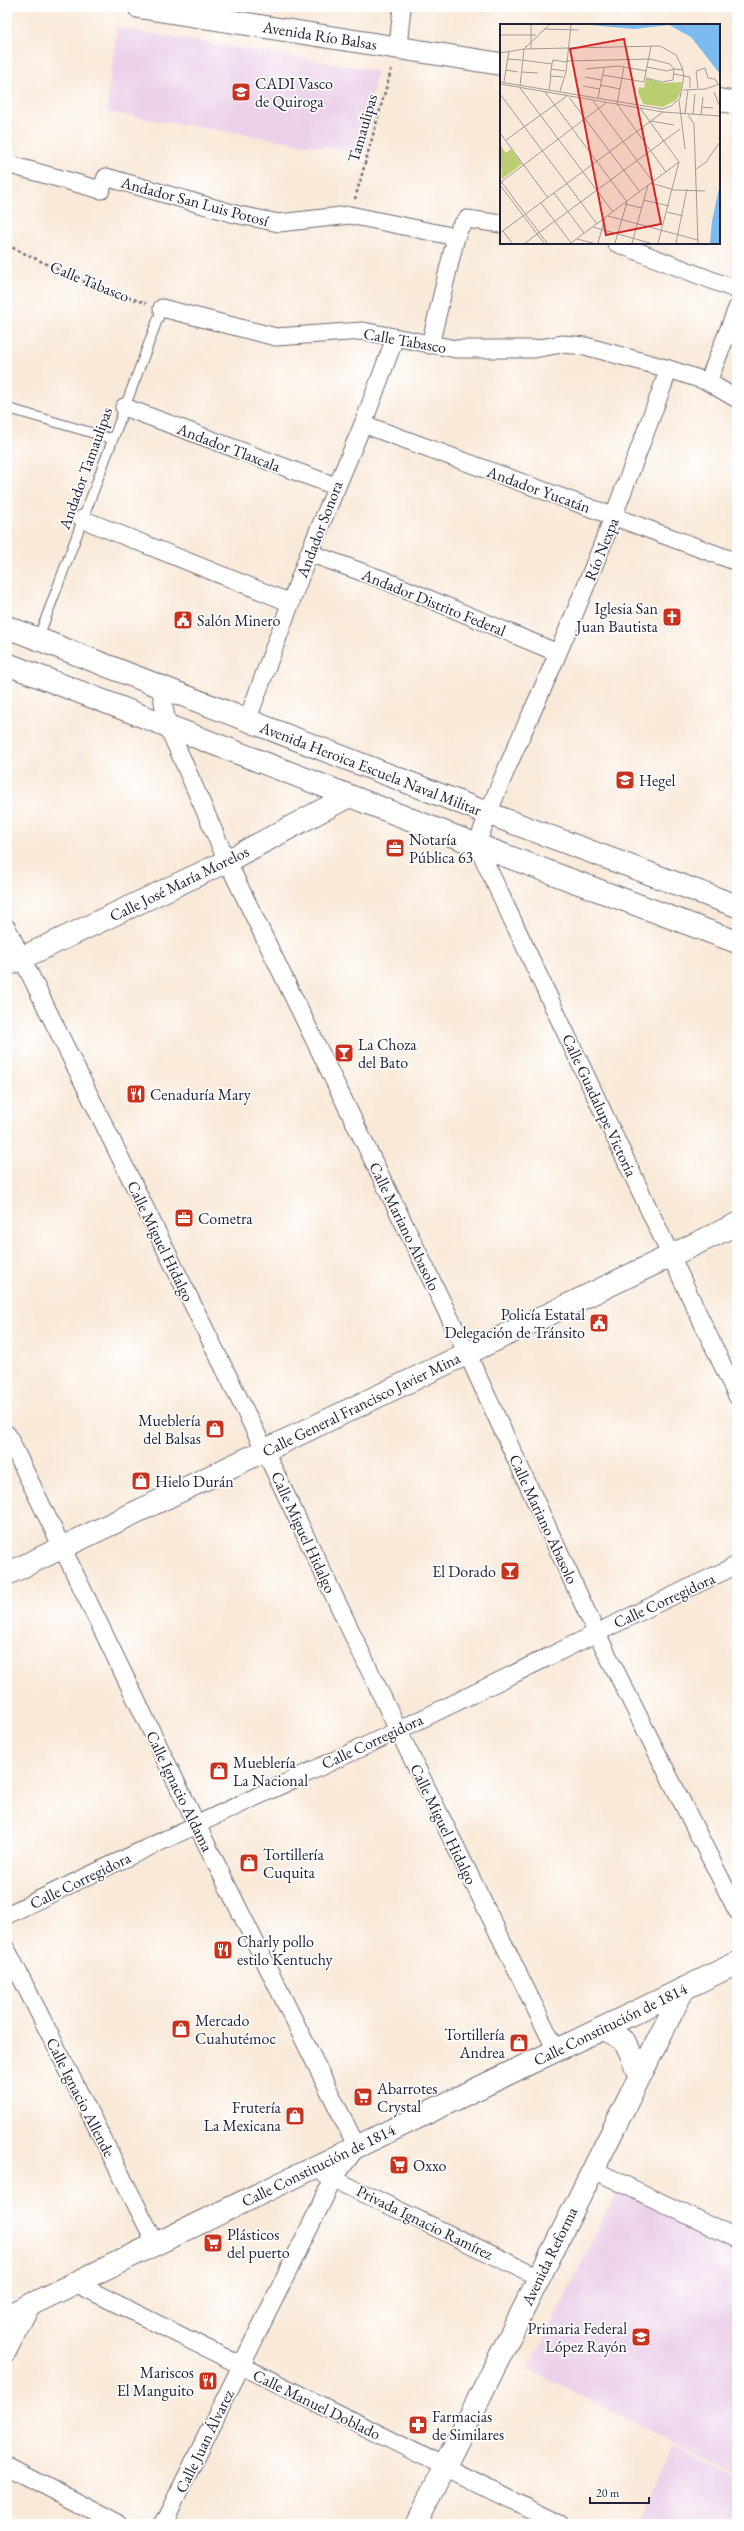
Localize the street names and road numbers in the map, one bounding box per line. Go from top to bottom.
street label: Avenida Río Balsas [260,16,379,55]
street label: Tamaulipas [343,92,382,165]
street label: Andador San Luis Potosí [118,171,271,231]
street label: Calle Tabasco [47,256,133,307]
street label: Calle Tabasco [362,323,448,358]
street label: Andador Tamaulipas [53,404,117,533]
street label: Andador Tlaxcala [173,418,284,477]
street label: Andador Yucatán [483,461,594,518]
street label: Andador Sonora [291,477,348,582]
street label: Río Nexpa [579,514,624,584]
street label: Andador Distrito Federal [358,564,509,641]
street label: Avenida Heroica Escuela Naval Militar [256,716,485,821]
street label: Calle José María Morelos [106,841,252,926]
street label: Calle Guadalupe Victoria [557,1030,642,1181]
street label: Calle Mariano Abasolo [364,1158,445,1294]
street label: Calle Miguel Hidalgo [122,1177,199,1305]
street label: Calle General Francisco Javier Mina [259,1347,464,1462]
street label: Calle Mariano Abasolo [504,1451,583,1587]
street label: Calle Miguel Hidalgo [266,1468,341,1597]
street label: Calle Corregidora [610,1567,719,1633]
street label: Calle Corregidora [318,1708,427,1774]
street label: Calle Ignacio Aldama [141,1727,218,1856]
street label: Calle Miguel Hidalgo [405,1760,482,1888]
street label: Calle Corregidora [26,1847,135,1914]
street label: Calle Constitución de 1814 [530,1978,691,2071]
street label: Calle Ignacio Allende [41,2034,120,2161]
street label: Calle Constitución de 1814 [238,2119,399,2212]
street label: Privada Ignacio Ramírez [353,2180,497,2265]
street label: Avenida Reforma [516,2203,583,2310]
street label: Calle Manuel Doblado [249,2364,384,2445]
street label: Calle Juan Álvarez [170,2386,239,2496]

